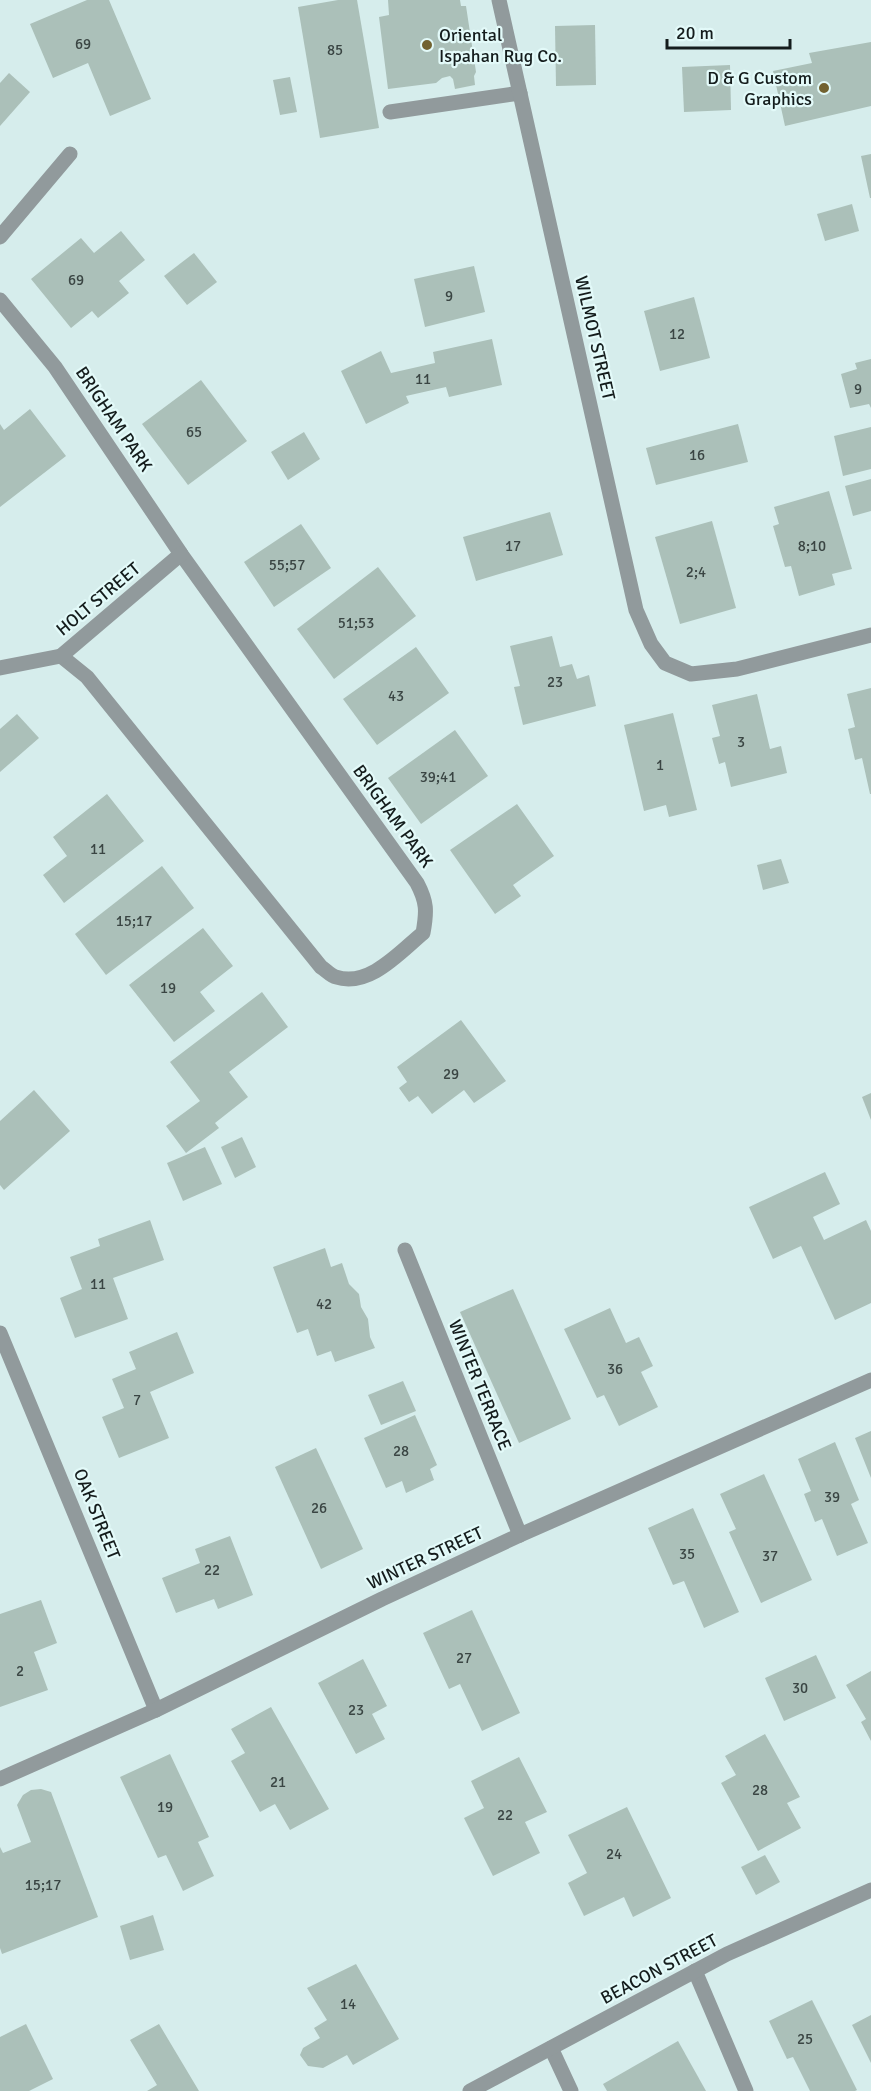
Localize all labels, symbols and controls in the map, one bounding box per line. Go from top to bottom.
scale bar [667,12,790,50]
text: 20 m [676,22,714,44]
place label: Oriental Ispahan Rug Co. [439,24,562,67]
house number: 69 [75,35,91,53]
marker: Oriental Ispahan Rug Co. [420,38,434,52]
house number: 85 [327,41,343,59]
place label: D & G Custom Graphics [707,67,812,110]
marker: D & G Custom Graphics [817,81,831,95]
house number: 69 [68,271,84,289]
street label: WILMOT STREET [570,274,620,402]
house number: 9 [445,287,453,305]
house number: 12 [669,325,685,343]
street label: BRIGHAM PARK [71,362,157,476]
house number: 11 [415,370,431,388]
house number: 9 [854,380,862,398]
house number: 65 [186,423,202,441]
house number: 16 [689,446,705,464]
house number: 17 [505,537,521,555]
house number: 8;10 [798,537,826,555]
house number: 55;57 [269,556,305,574]
street label: HOLT STREET [52,557,144,640]
house number: 2;4 [686,563,706,581]
house number: 51;53 [338,614,374,632]
house number: 23 [547,673,563,691]
house number: 43 [388,687,404,705]
house number: 3 [737,733,745,751]
house number: 1 [656,756,664,774]
street label: BRIGHAM PARK [348,760,438,872]
house number: 39;41 [420,768,456,786]
house number: 11 [90,840,106,858]
house number: 15;17 [116,912,152,930]
house number: 19 [160,979,176,997]
house number: 29 [443,1065,459,1083]
house number: 11 [90,1275,106,1293]
house number: 42 [316,1295,332,1313]
street label: WINTER TERRACE [444,1316,516,1454]
house number: 36 [607,1360,623,1378]
house number: 7 [133,1391,141,1409]
house number: 28 [393,1442,409,1460]
street label: OAK STREET [69,1465,125,1563]
house number: 39 [824,1488,840,1506]
house number: 26 [311,1499,327,1517]
street label: WINTER STREET [364,1522,486,1594]
house number: 35 [679,1545,695,1563]
house number: 37 [762,1547,778,1565]
house number: 22 [204,1561,220,1579]
house number: 27 [456,1649,472,1667]
house number: 2 [16,1662,24,1680]
house number: 30 [792,1679,808,1697]
house number: 23 [348,1701,364,1719]
house number: 21 [270,1773,286,1791]
house number: 28 [752,1781,768,1799]
house number: 19 [157,1798,173,1816]
house number: 22 [497,1806,513,1824]
house number: 24 [606,1845,622,1863]
house number: 15;17 [25,1876,61,1894]
street label: BEACON STREET [597,1929,721,2009]
house number: 14 [340,1995,356,2013]
house number: 25 [797,2030,813,2048]

